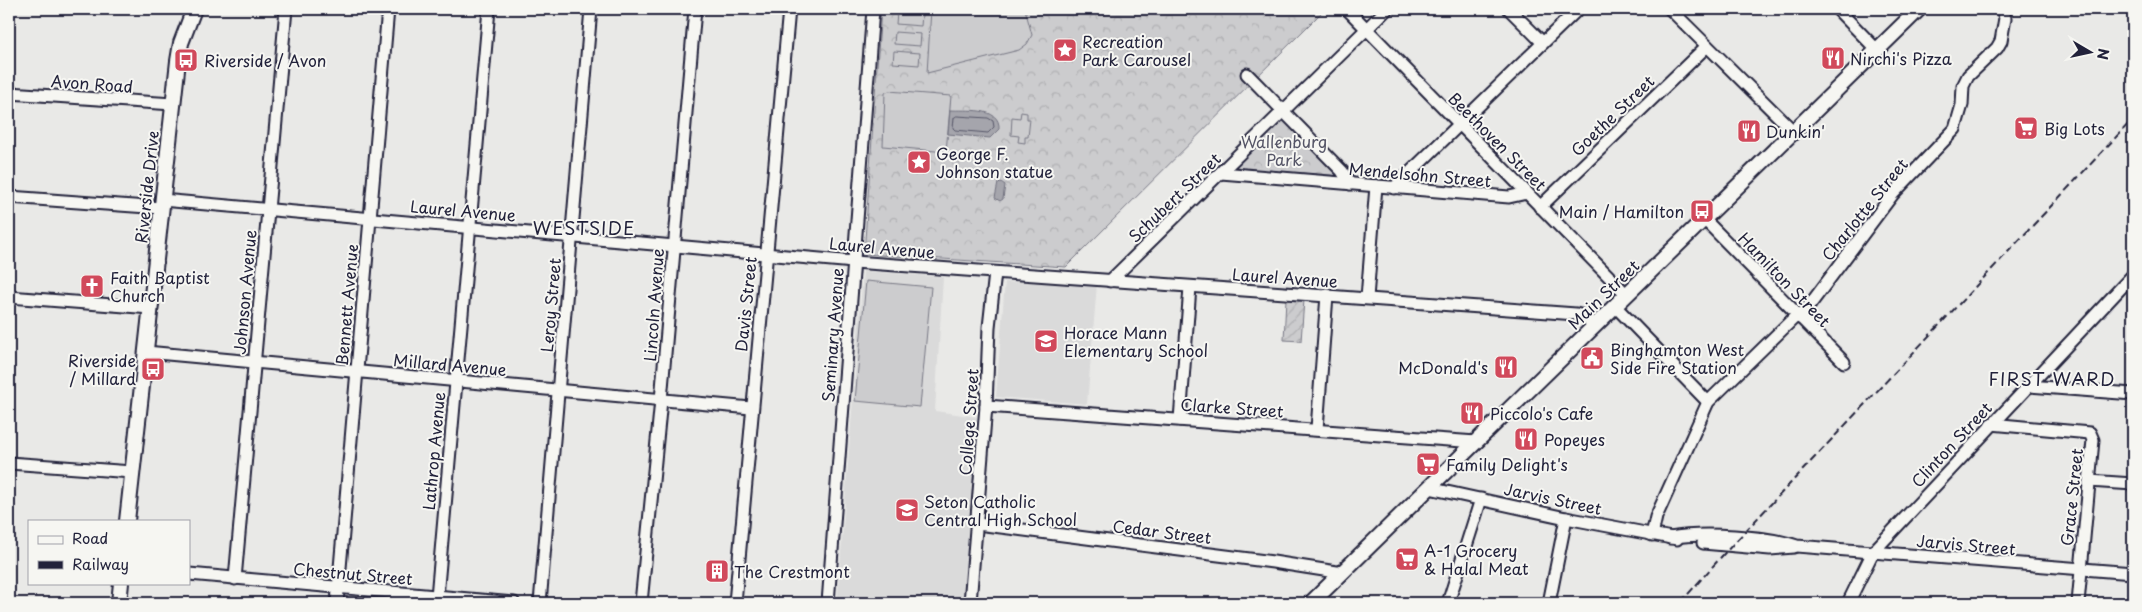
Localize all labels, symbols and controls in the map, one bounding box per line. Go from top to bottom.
north arrow [2064,28,2114,78]
place label: Recreation Park Carousel [1082,29,1191,71]
place icon: Recreation Park Carousel [1052,37,1078,63]
restaurant icon: Nirchi's Pizza [1820,45,1846,71]
place label: Nirchi's Pizza [1850,46,1952,70]
bus stop icon: Riverside / Avon [173,47,199,73]
text: N [2092,47,2115,61]
place label: Riverside / Avon [204,48,326,72]
street label: Avon Road [50,68,134,98]
street label: Goethe Street [1565,69,1659,161]
street label: Beethoven Street [1443,86,1553,196]
supermarket icon: Big Lots [2013,115,2039,141]
place label: Big Lots [2044,116,2105,140]
restaurant icon: Dunkin' [1736,118,1762,144]
place label: Dunkin' [1766,119,1825,143]
street label: Riverside Drive [128,129,164,245]
park label: Wallenburg Park [1241,129,1327,171]
place label: George F. Johnson statue [936,141,1053,183]
street label: Schubert Street [1122,146,1226,247]
place icon: George F. Johnson statue [906,149,932,175]
street label: Charlotte Street [1815,152,1913,265]
street label: Mendelsohn Street [1348,156,1493,192]
street label: Laurel Avenue [409,193,517,227]
bus stop icon: Main / Hamilton [1689,198,1715,224]
place label: Main / Hamilton [1559,199,1684,223]
district label: WESTSIDE [533,214,635,241]
street label: Hamilton Street [1733,226,1837,332]
street label: Johnson Avenue [227,228,261,355]
street label: Laurel Avenue [828,230,936,264]
street label: Bennett Avenue [329,243,363,367]
street label: Lincoln Avenue [637,247,669,362]
street label: Main Street [1562,253,1645,334]
street label: Davis Street [728,255,762,353]
street label: Leroy Street [534,256,566,353]
street label: Laurel Avenue [1231,261,1339,293]
place label: Faith Baptist Church [110,265,210,307]
street label: Seminary Avenue [815,267,849,403]
church icon: Faith Baptist Church [79,273,105,299]
place label: Horace Mann Elementary School [1064,320,1208,362]
school or university icon: Horace Mann Elementary School [1033,328,1059,354]
place label: Binghamton West Side Fire Station [1610,337,1744,379]
public building icon: Binghamton West Side Fire Station [1579,345,1605,371]
street label: Millard Avenue [392,347,508,381]
place label: Riverside / Millard [68,348,136,390]
restaurant icon: McDonald's [1493,354,1519,380]
place label: McDonald's [1398,355,1488,379]
bus stop icon: Riverside / Millard [140,356,166,382]
district label: FIRST WARD [1989,365,2115,392]
street label: College Street [952,367,984,476]
street label: Lathrop Avenue [416,391,450,511]
street label: Clarke Street [1180,391,1285,423]
street label: Clinton Street [1905,396,1997,492]
restaurant icon: Piccolo's Cafe [1459,400,1485,426]
place label: Piccolo's Cafe [1490,401,1593,425]
restaurant icon: Popeyes [1513,426,1539,452]
place label: Popeyes [1544,427,1605,451]
street label: Grace Street [2054,447,2088,547]
supermarket icon: Family Delight's [1415,451,1441,477]
place label: Family Delight's [1446,452,1568,476]
street label: Jarvis Street [1502,476,1605,520]
place label: Seton Catholic Central High School [924,489,1077,531]
school or university icon: Seton Catholic Central High School [894,497,920,523]
street label: Cedar Street [1111,513,1213,549]
legend [28,520,190,584]
text: Road [72,526,108,549]
street label: Jarvis Street [1915,528,2017,560]
place label: A-1 Grocery & Halal Meat [1424,538,1529,580]
supermarket icon: A-1 Grocery & Halal Meat [1394,546,1420,572]
text: Railway [72,552,129,575]
street label: Chestnut Street [292,556,414,590]
building icon: The Crestmont [704,558,730,584]
place label: The Crestmont [734,559,850,583]

